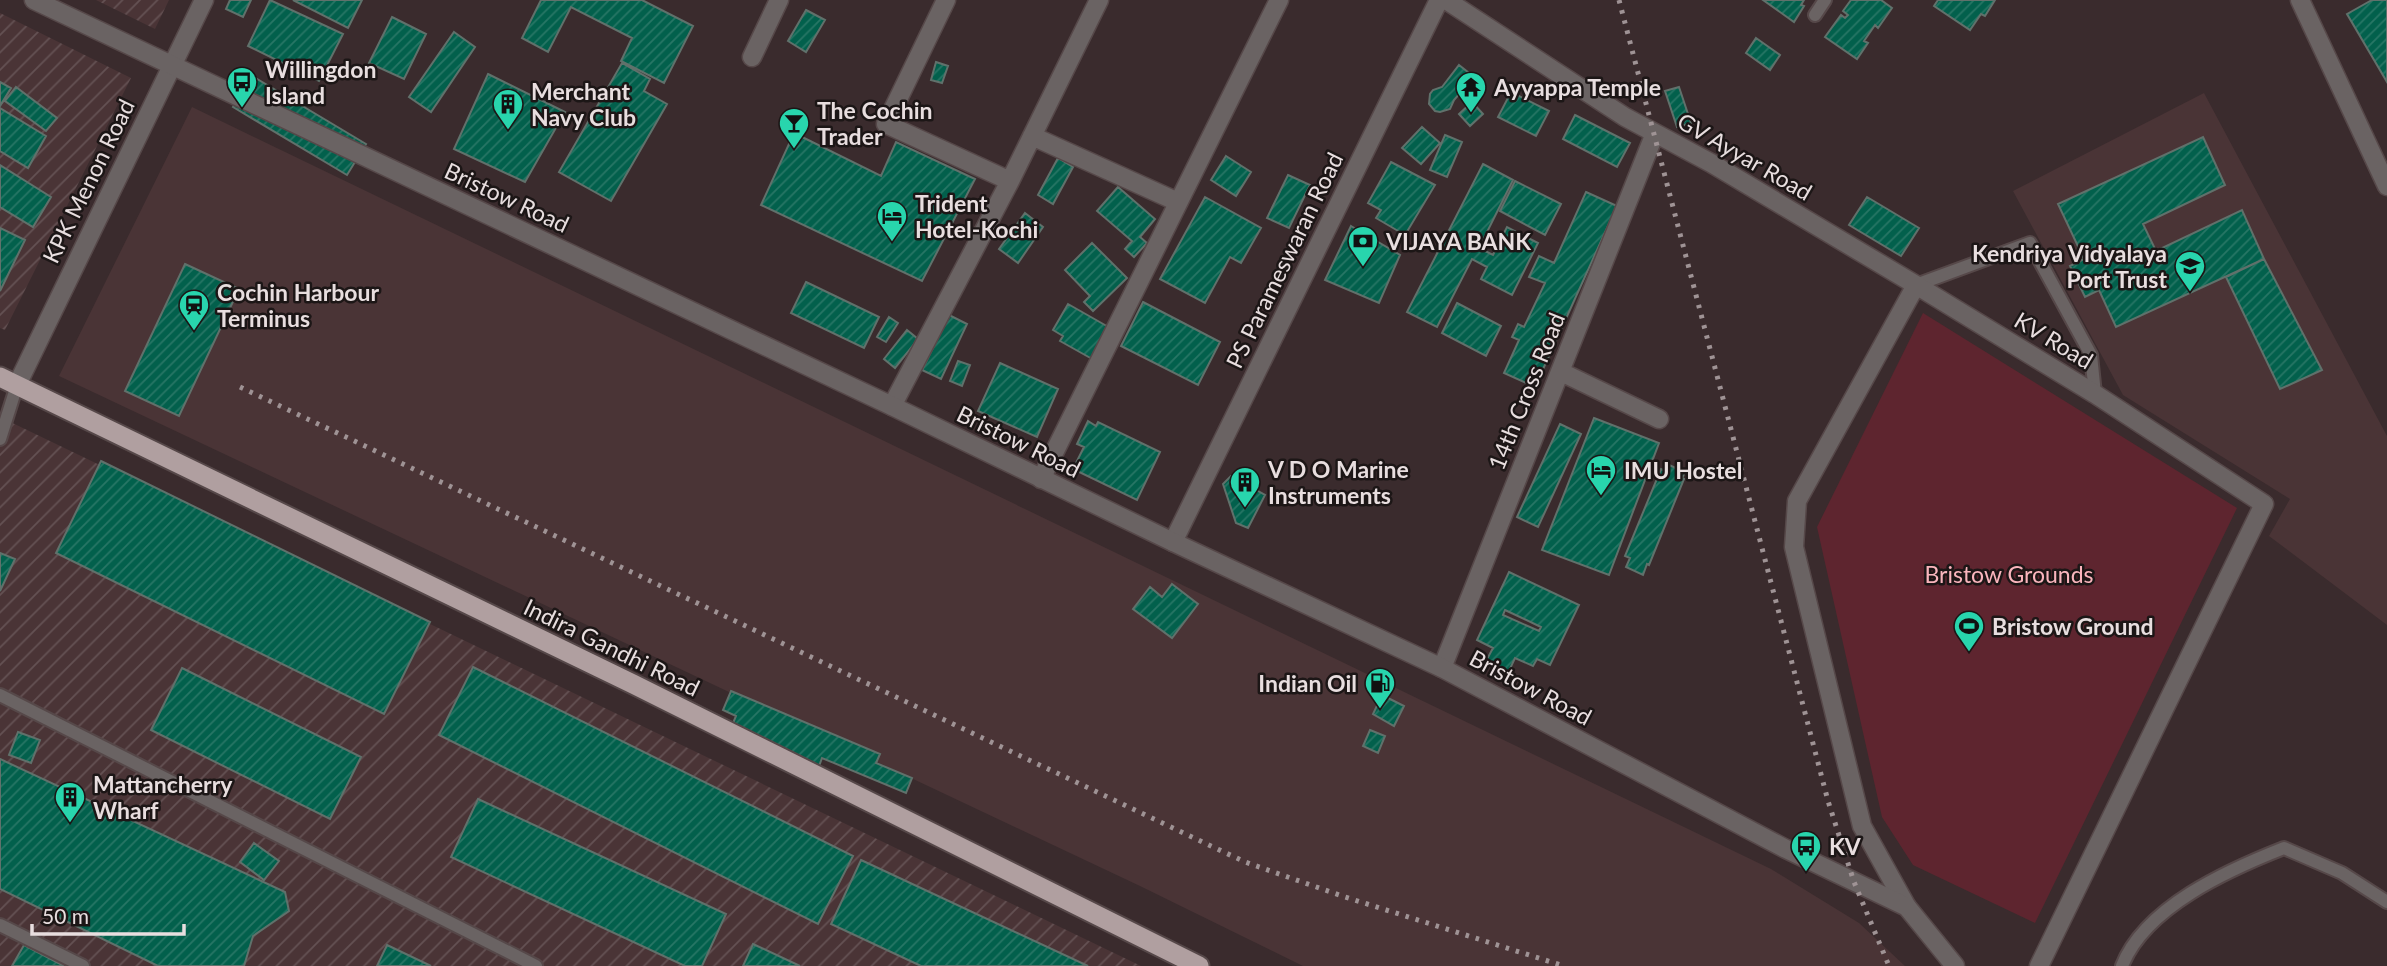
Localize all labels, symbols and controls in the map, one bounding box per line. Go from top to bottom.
place label: Willingdon Island [265,55,376,109]
bus stop icon: Willingdon Island [225,65,259,109]
temple icon: Ayyappa Temple [1454,70,1488,114]
place label: Ayyappa Temple [1493,73,1661,101]
place label: Merchant Navy Club [531,77,636,131]
building icon: Merchant Navy Club [491,87,525,131]
street label: KPK Menon Road [36,94,140,268]
place label: The Cochin Trader [817,96,933,150]
bar icon: The Cochin Trader [777,106,811,150]
street label: GV Ayyar Road [1673,106,1817,206]
street label: PS Parameswaran Road [1220,148,1348,372]
street label: Bristow Road [440,156,574,238]
place label: Trident Hotel-Kochi [915,189,1038,243]
hotel icon: Trident Hotel-Kochi [875,199,909,243]
bank icon: VIJAYA BANK [1346,224,1380,268]
place label: VIJAYA BANK [1385,227,1531,255]
place label: Kendriya Vidyalaya Port Trust [1972,239,2167,293]
school or university icon: Kendriya Vidyalaya Port Trust [2173,249,2207,293]
place label: Cochin Harbour Terminus [217,278,380,332]
station icon: Cochin Harbour Terminus [177,288,211,332]
street label: KV Road [2010,306,2098,374]
street label: 14th Cross Road [1482,308,1570,474]
street label: Bristow Road [953,399,1085,483]
hotel icon: IMU Hostel [1584,453,1618,497]
place label: V D O Marine Instruments [1267,455,1409,509]
place label: IMU Hostel [1624,456,1742,484]
building icon: V D O Marine Instruments [1228,465,1262,509]
park label: Bristow Grounds [1924,560,2094,588]
street label: Indira Gandhi Road [520,592,704,702]
sports icon: Bristow Ground [1952,609,1986,653]
place label: Bristow Ground [1992,612,2154,640]
street label: Bristow Road [1465,643,1597,731]
fuel station icon: Indian Oil [1363,666,1397,710]
place label: Indian Oil [1258,669,1357,697]
place label: Mattancherry Wharf [93,770,233,824]
building icon: Mattancherry Wharf [53,780,87,824]
bus stop icon: KV [1789,829,1823,873]
place label: KV [1829,832,1862,860]
scale bar [32,892,184,936]
text: 50 m [42,903,89,928]

